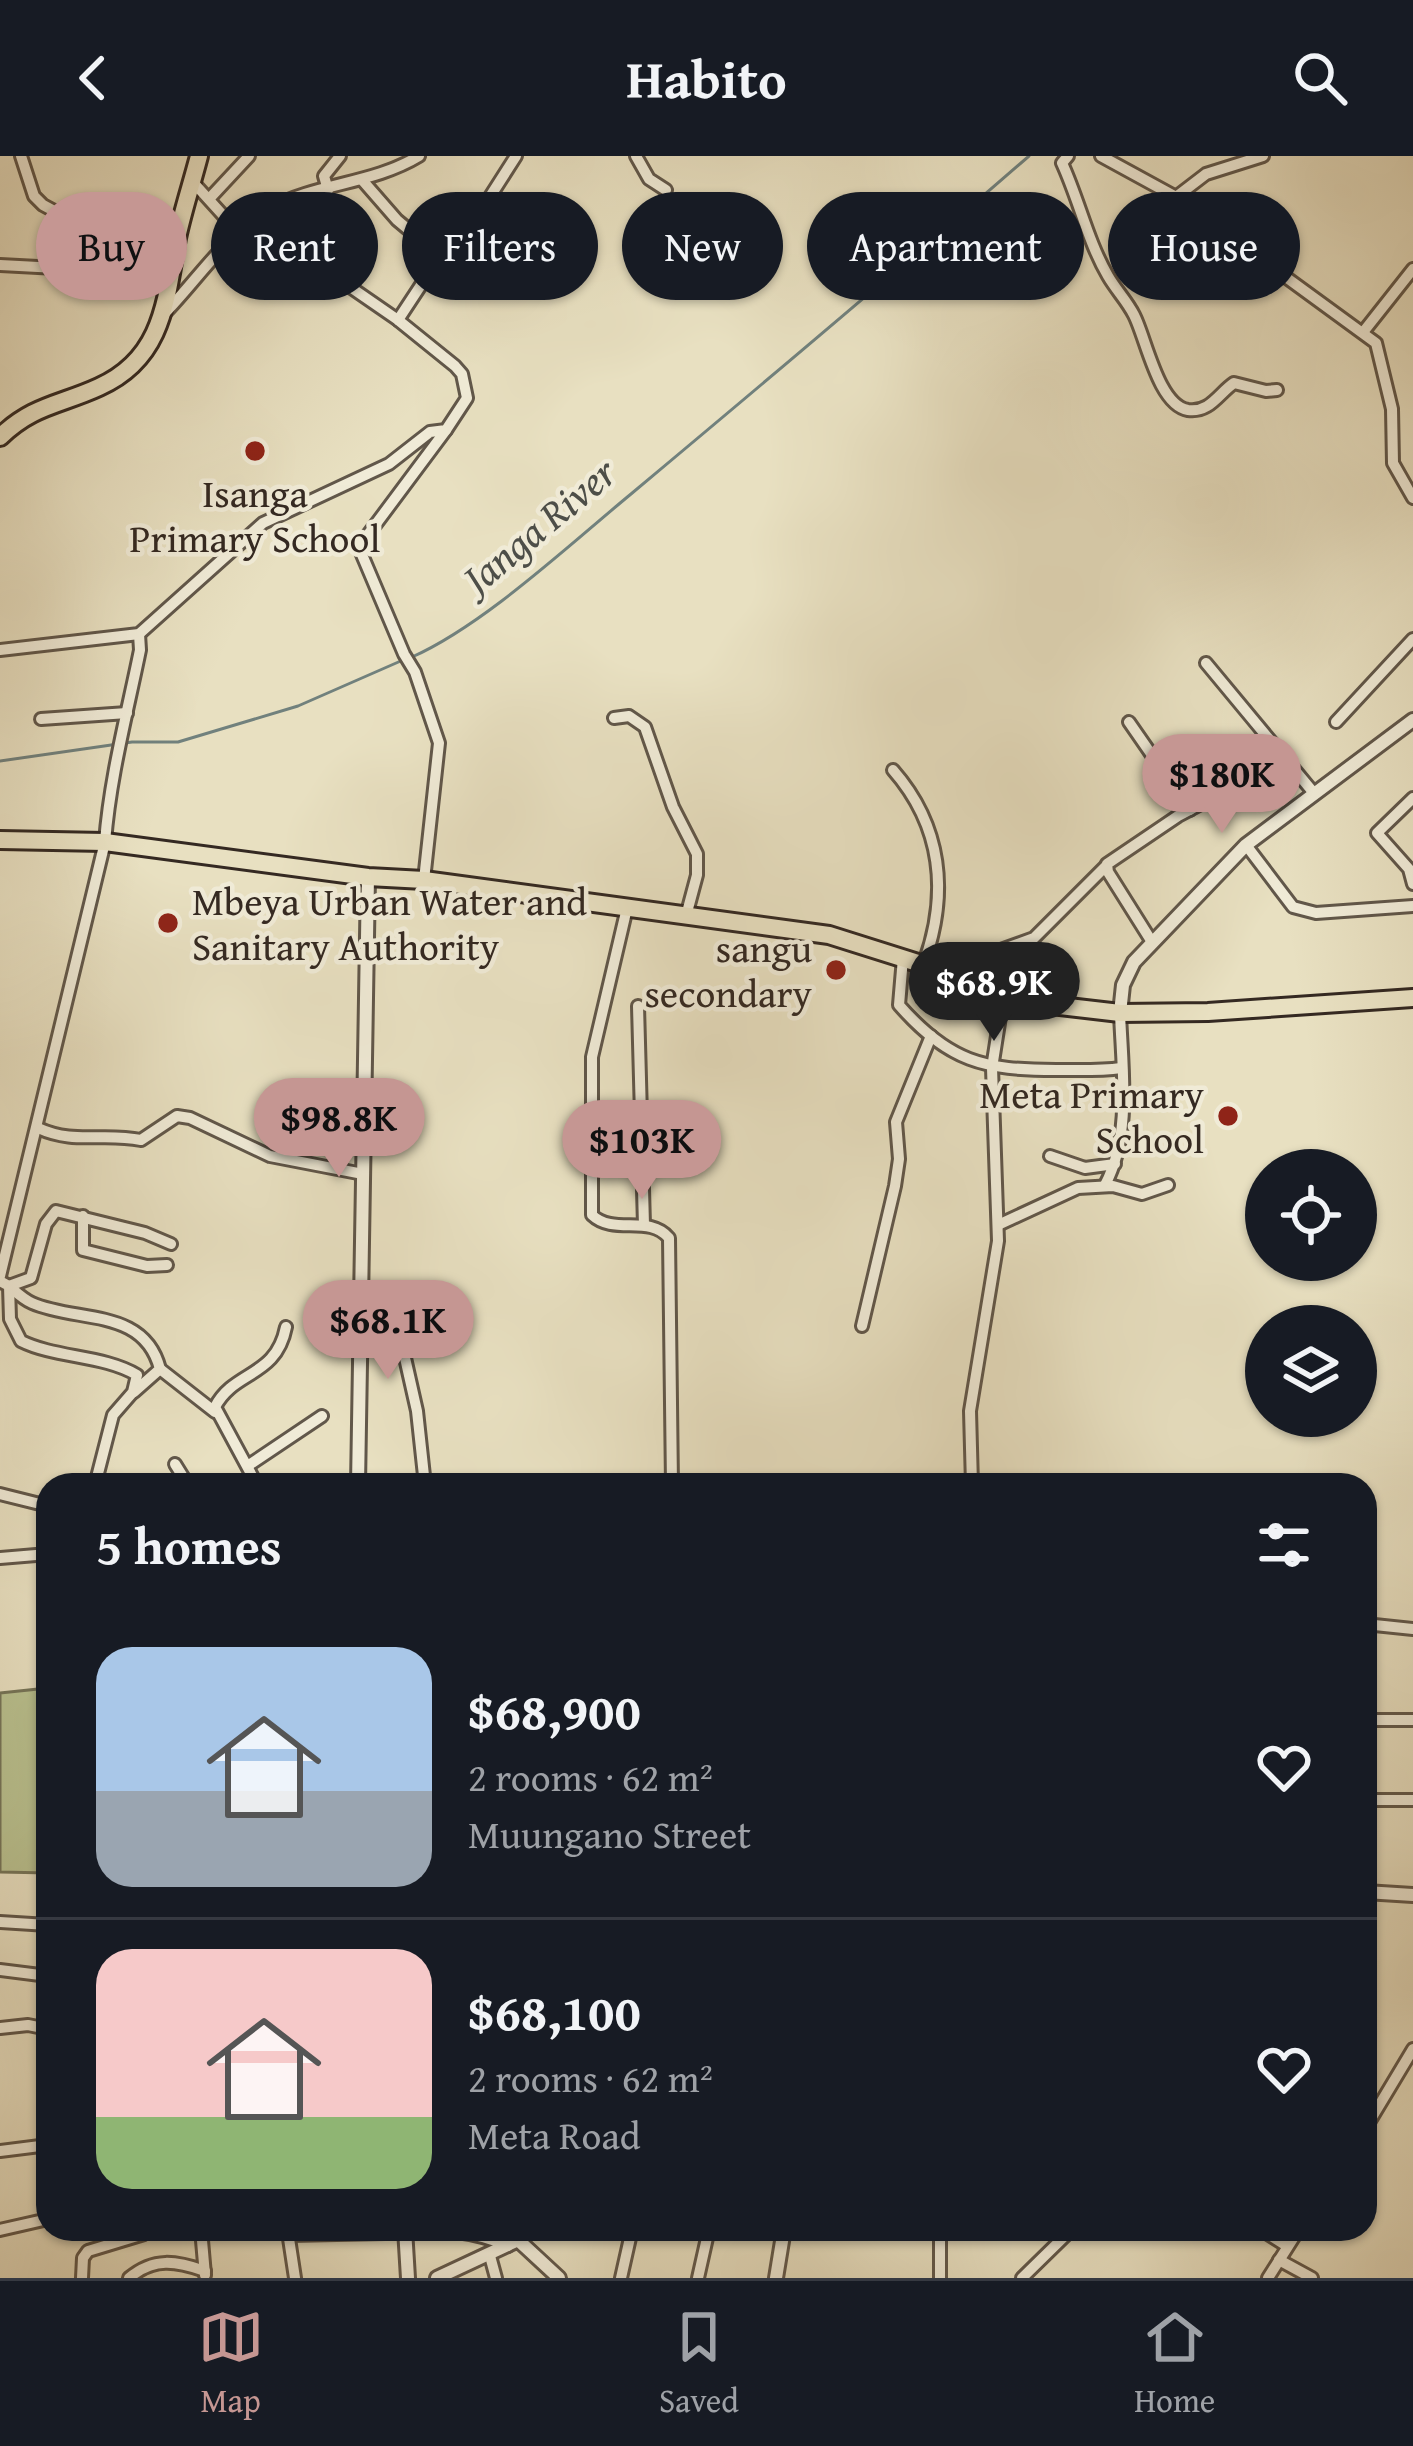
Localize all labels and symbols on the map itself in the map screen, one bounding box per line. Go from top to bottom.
marker: Isanga Primary School [242,438,268,464]
water label: Janga River [444,441,630,611]
place label: Isanga Primary School [130,464,380,566]
pin: $180K [1138,734,1306,836]
place label: Mbeya Urban Water and Sanitary Authority [192,872,587,974]
marker: Mbeya Urban Water and Sanitary Authority [155,910,181,936]
place label: sangu secondary [644,919,813,1021]
pin: $68.9K [896,942,1092,1044]
marker: sangu secondary [823,957,849,983]
place label: Meta Primary School [979,1065,1205,1167]
pin: $98.8K [241,1078,437,1180]
pin: $103K [558,1100,726,1202]
marker: Meta Primary School [1215,1103,1241,1129]
pin: $68.1K [290,1280,486,1382]

